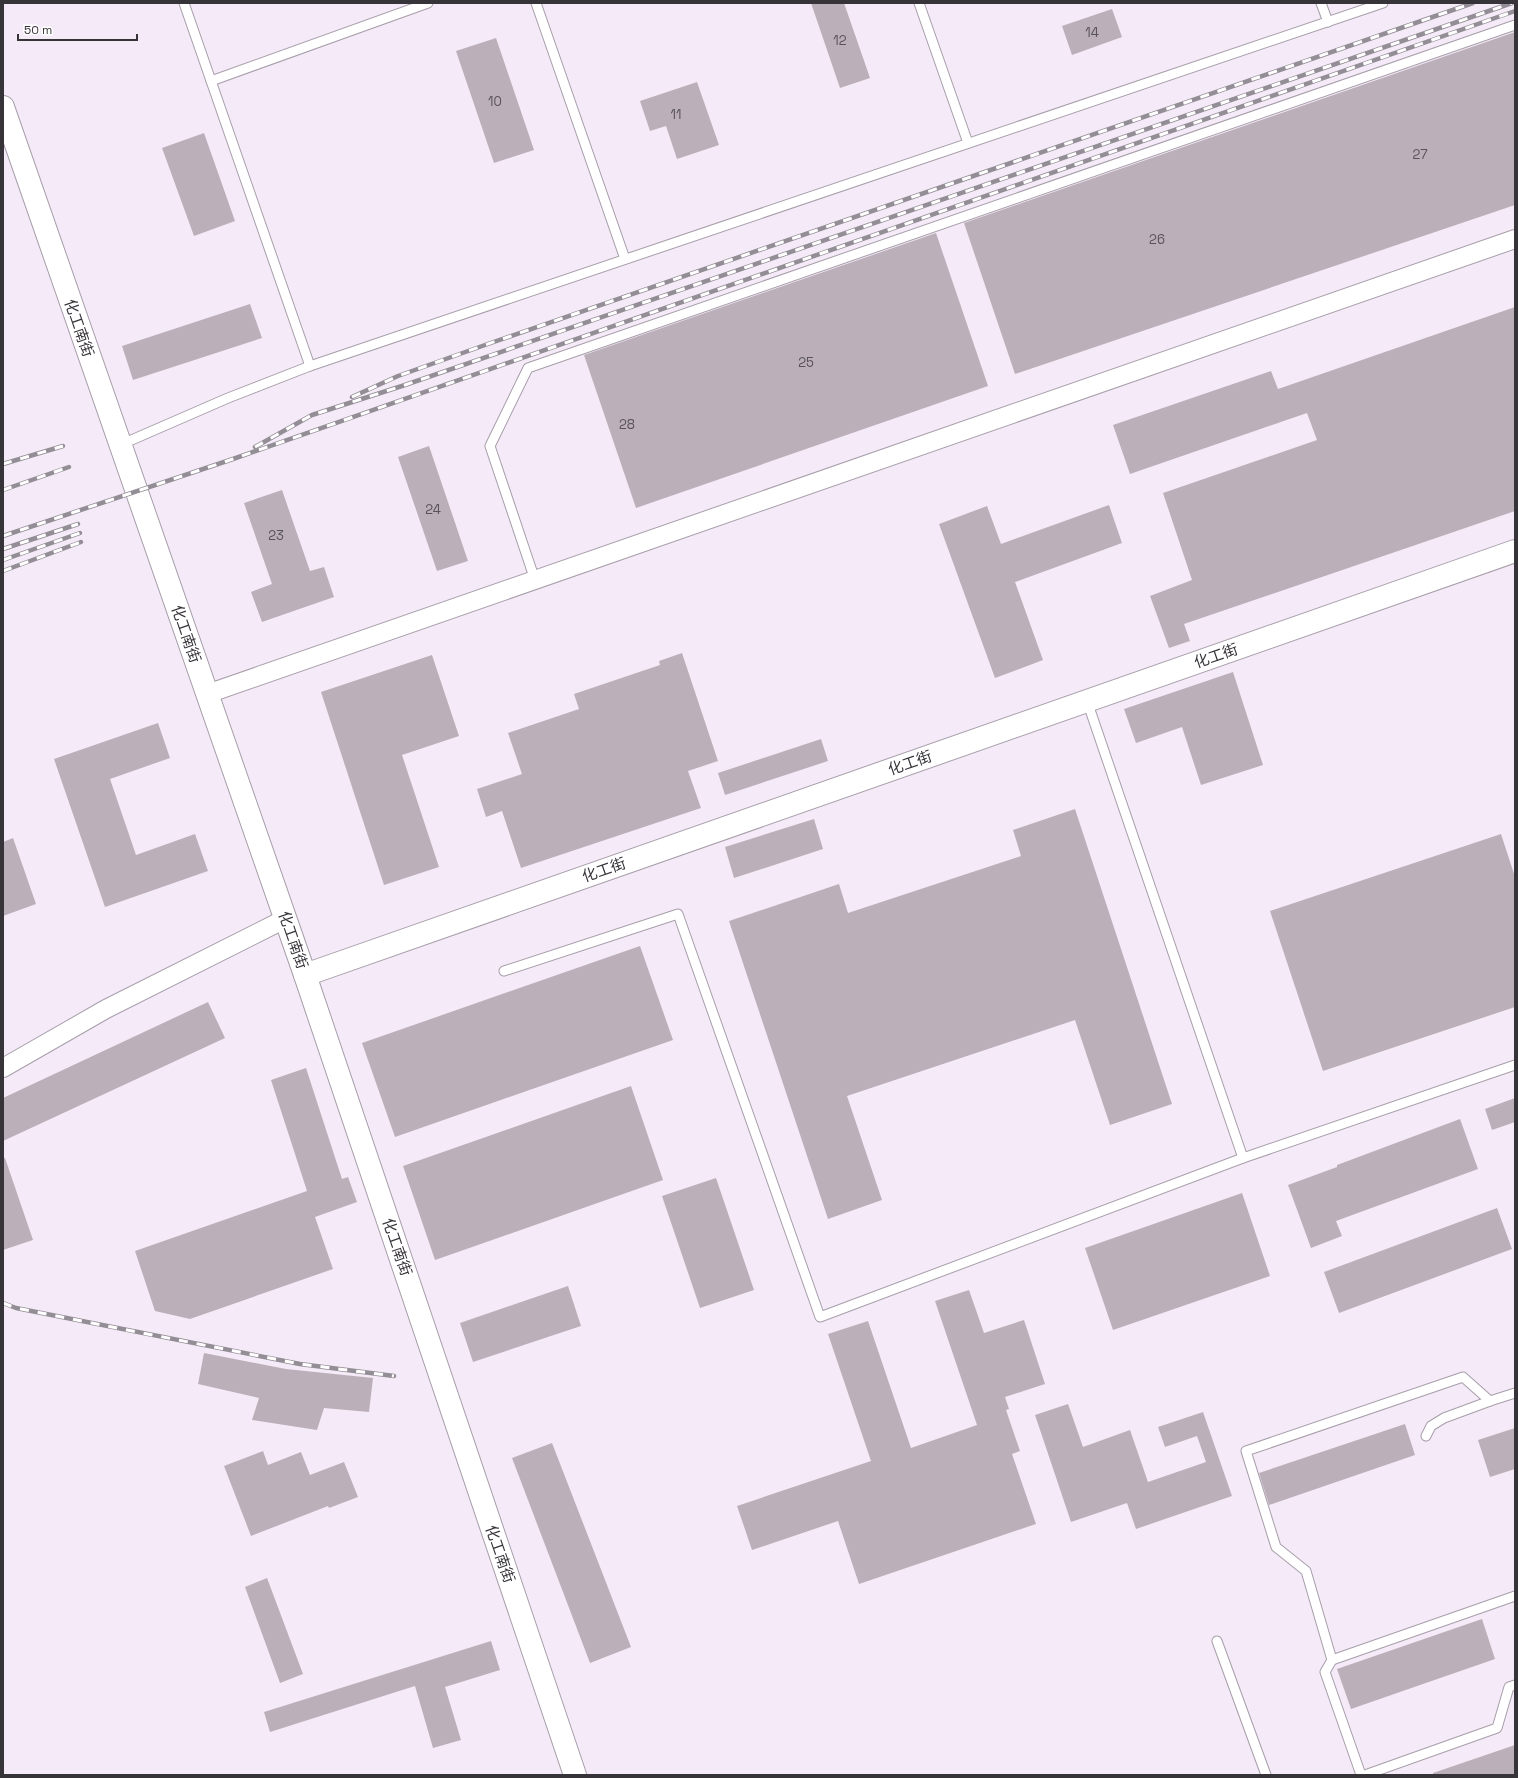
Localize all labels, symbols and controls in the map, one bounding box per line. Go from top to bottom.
scale bar [18,16,137,42]
text: 50 m [24,22,52,38]
house number: 14 [1085,24,1099,41]
house number: 12 [833,32,847,49]
house number: 10 [488,93,502,110]
house number: 11 [671,106,681,123]
house number: 27 [1412,146,1428,163]
house number: 26 [1149,231,1165,248]
street label: 化工南街 [61,296,98,359]
house number: 25 [798,354,814,371]
house number: 28 [619,416,635,433]
house number: 24 [425,501,441,518]
house number: 23 [268,527,284,544]
street label: 化工南街 [168,602,205,665]
street label: 化工街 [1191,639,1240,672]
street label: 化工街 [885,746,934,779]
street label: 化工街 [579,853,628,886]
street label: 化工南街 [275,908,312,971]
street label: 化工南街 [379,1215,416,1278]
street label: 化工南街 [482,1522,519,1585]

